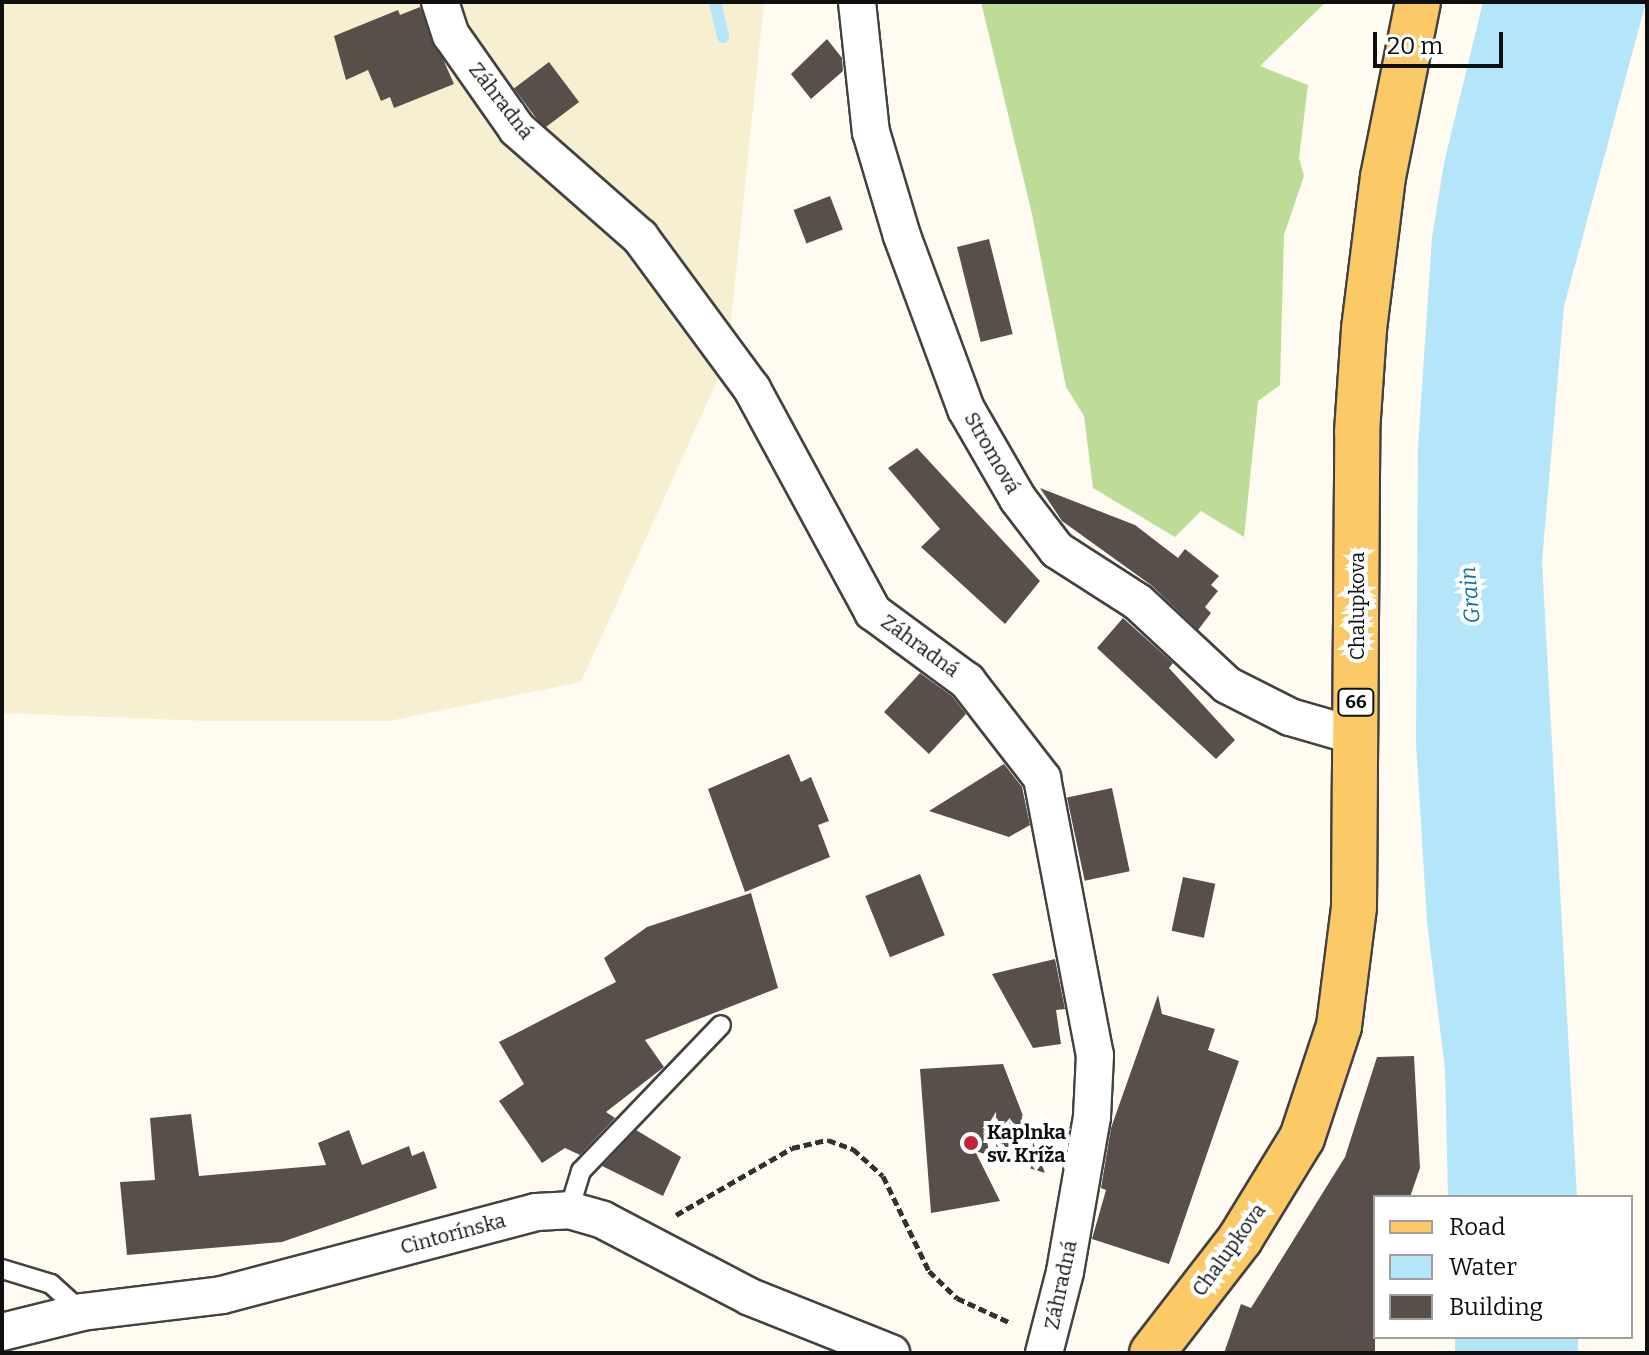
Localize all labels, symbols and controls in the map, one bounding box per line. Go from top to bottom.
scale bar [1377,16,1507,66]
text: 20 m [1387,32,1443,60]
street label: Záhradná [464,58,538,144]
street label: Stromová [959,408,1025,498]
street label: Chalupkova [1345,552,1369,660]
water label: Grain [1454,566,1486,624]
street label: Záhradná [876,610,964,682]
road number: 66 [1336,688,1376,716]
place label: Kaplnka sv. Kríža [987,1120,1066,1167]
marker: Kaplnka sv. Kríža [962,1134,980,1152]
legend [1373,1195,1633,1339]
street label: Chalupkova [1187,1199,1271,1301]
street label: Cintorínska [398,1208,508,1260]
text: Road [1449,1213,1505,1241]
street label: Záhradná [1040,1238,1082,1332]
text: Water [1449,1253,1517,1281]
text: Building [1449,1293,1543,1321]

